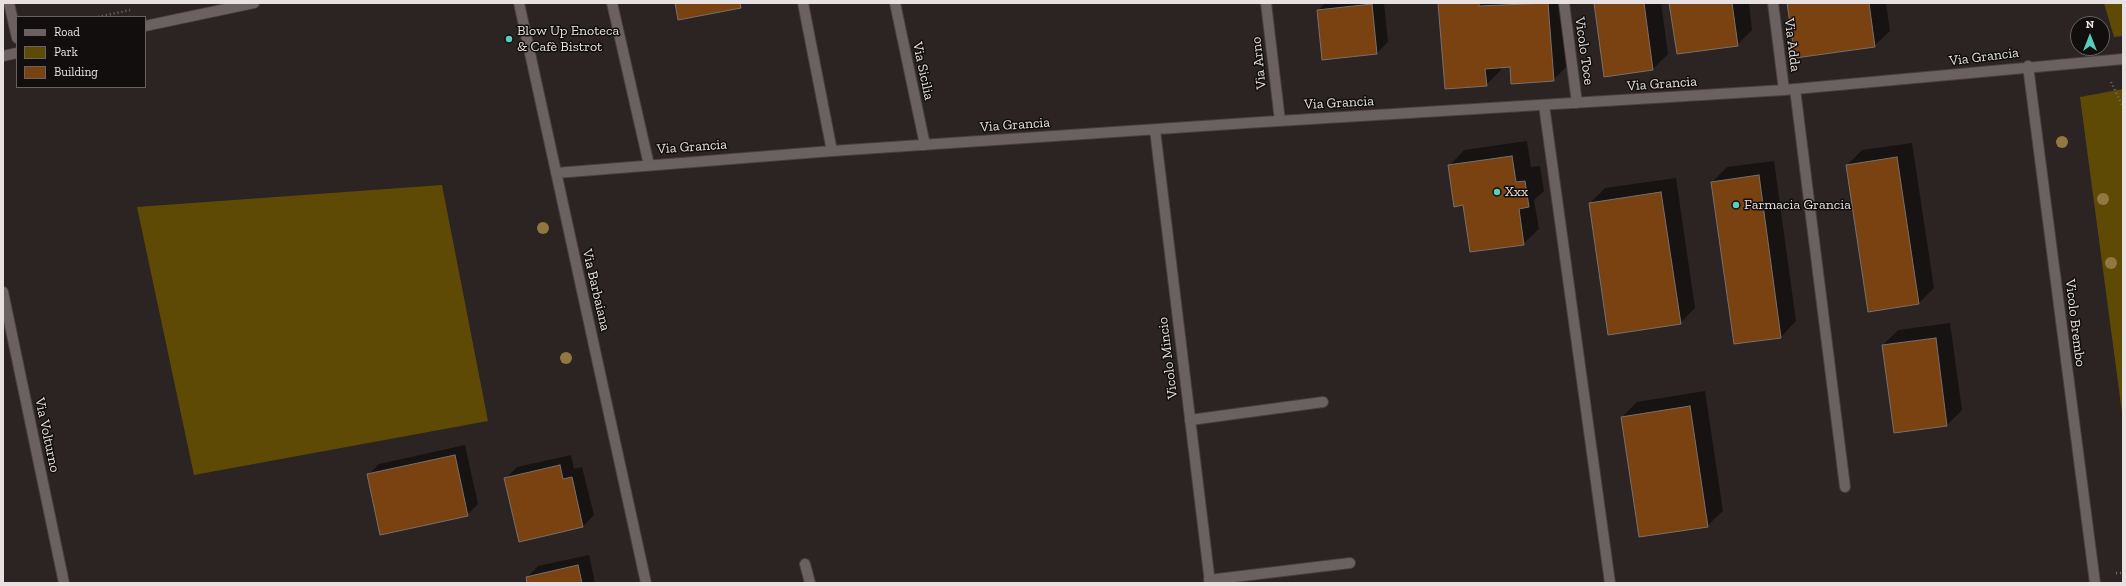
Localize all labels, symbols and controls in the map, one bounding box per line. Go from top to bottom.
legend [16,16,146,88]
street label: Vicolo Toce [1571,16,1597,86]
north arrow [2070,16,2110,56]
street label: Via Adda [1780,17,1804,73]
text: N [2086,18,2094,31]
place label: Blow Up Enoteca & Cafè Bistrot [517,23,619,56]
text: Road [54,25,80,39]
marker: Blow Up Enoteca & Cafè Bistrot [504,34,514,44]
street label: Via Arno [1248,36,1270,90]
street label: Via Sicilia [909,40,937,102]
street label: Via Grancia [1948,44,2020,70]
text: Park [54,45,78,59]
text: Building [54,65,98,79]
street label: Via Grancia [1626,73,1698,95]
street label: Via Grancia [1304,93,1374,113]
street label: Via Grancia [979,114,1051,136]
street label: Via Grancia [656,136,728,158]
place label: Xxx [1505,184,1528,200]
marker: Xxx [1492,187,1502,197]
place label: Farmacia Grancia [1744,197,1851,213]
marker: Farmacia Grancia [1731,200,1741,210]
street label: Via Barbaiana [578,247,614,333]
street label: Vicolo Brembo [2061,278,2089,368]
street label: Vicolo Mincio [1155,316,1181,400]
street label: Via Volturno [31,396,63,474]

